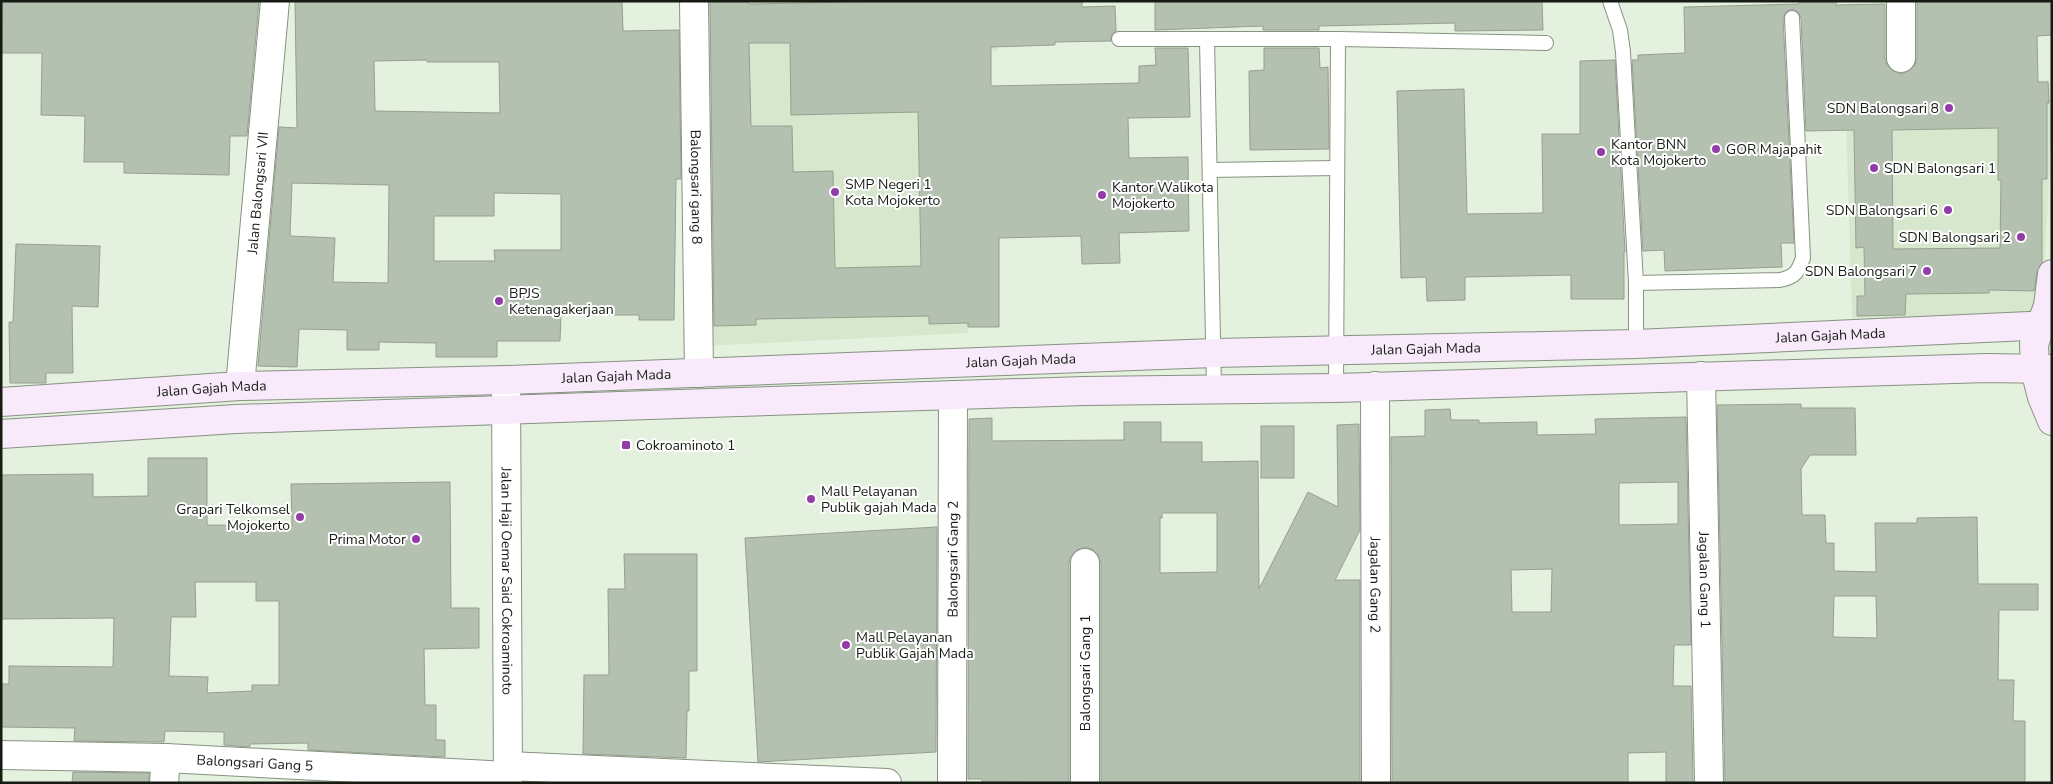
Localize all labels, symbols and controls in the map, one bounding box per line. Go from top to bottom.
place label: SDN Balongsari 8 [1827,99,1939,118]
marker: SDN Balongsari 8 [1943,102,1955,114]
street label: Balongsari gang 8 [686,129,707,245]
street label: Jalan Balongsari VII [242,131,273,256]
place label: Kantor BNN Kota Mojokerto [1611,135,1707,170]
place label: GOR Majapahit [1726,140,1822,159]
marker: GOR Majapahit [1710,143,1722,155]
marker: Kantor BNN Kota Mojokerto [1595,146,1607,158]
place label: SDN Balongsari 1 [1884,159,1996,178]
marker: SDN Balongsari 1 [1868,162,1880,174]
place label: SMP Negeri 1 Kota Mojokerto [845,175,941,210]
place label: Kantor Walikota Mojokerto [1112,178,1214,213]
marker: SMP Negeri 1 Kota Mojokerto [829,186,841,198]
marker: Kantor Walikota Mojokerto [1096,189,1108,201]
place label: SDN Balongsari 6 [1826,201,1938,220]
marker: SDN Balongsari 6 [1942,204,1954,216]
place label: SDN Balongsari 2 [1899,228,2011,247]
marker: SDN Balongsari 2 [2015,231,2027,243]
place label: SDN Balongsari 7 [1805,262,1917,281]
marker: SDN Balongsari 7 [1921,265,1933,277]
place label: BPJS Ketenagakerjaan [509,284,614,319]
marker: BPJS Ketenagakerjaan [493,295,505,307]
street label: Jalan Gajah Mada [1774,323,1886,347]
street label: Jalan Gajah Mada [1370,338,1481,359]
street label: Jalan Gajah Mada [965,349,1076,372]
street label: Jalan Gajah Mada [560,364,672,387]
street label: Jalan Gajah Mada [155,376,267,401]
place label: Cokroaminoto 1 [636,436,735,455]
marker: Cokroaminoto 1 [620,439,632,451]
street label: Jalan Haji Oemar Said Cokroaminoto [497,466,517,695]
place label: Mall Pelayanan Publik gajah Mada [821,482,937,517]
marker: Mall Pelayanan Publik gajah Mada [805,493,817,505]
place label: Grapari Telkomsel Mojokerto [176,500,291,535]
street label: Balongsari Gang 2 [943,501,962,617]
marker: Grapari Telkomsel Mojokerto [294,511,306,523]
place label: Prima Motor [329,530,406,549]
street label: Jagalan Gang 1 [1695,531,1715,628]
marker: Prima Motor [410,533,422,545]
street label: Jagalan Gang 2 [1366,536,1385,633]
street label: Balongsari Gang 1 [1076,615,1095,731]
place label: Mall Pelayanan Publik Gajah Mada [856,628,974,663]
marker: Mall Pelayanan Publik Gajah Mada [840,639,852,651]
street label: Balongsari Gang 5 [196,750,314,775]

